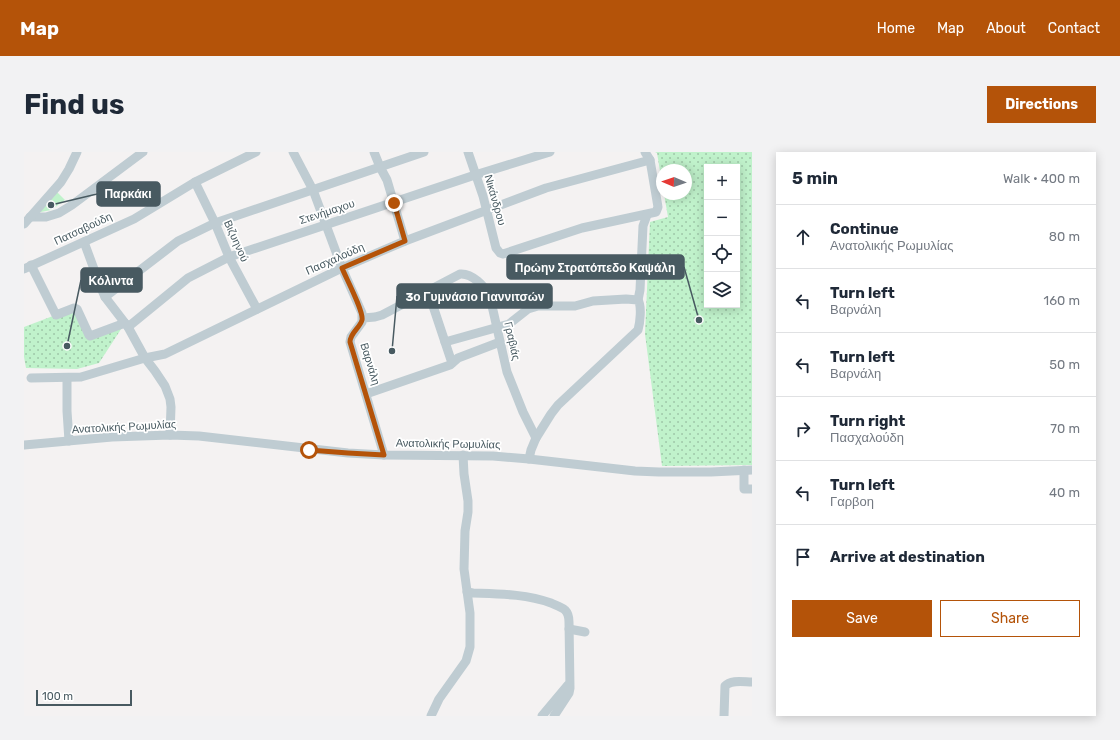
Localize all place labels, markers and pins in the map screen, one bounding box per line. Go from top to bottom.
callout: Παρκάκι [97,182,160,206]
callout: Πρώην Στρατόπεδο Καψάλη [507,255,684,279]
callout: Κόλιντα [81,268,142,292]
callout: 3ο Γυμνάσιο Γιαννιτσών [397,284,552,308]

